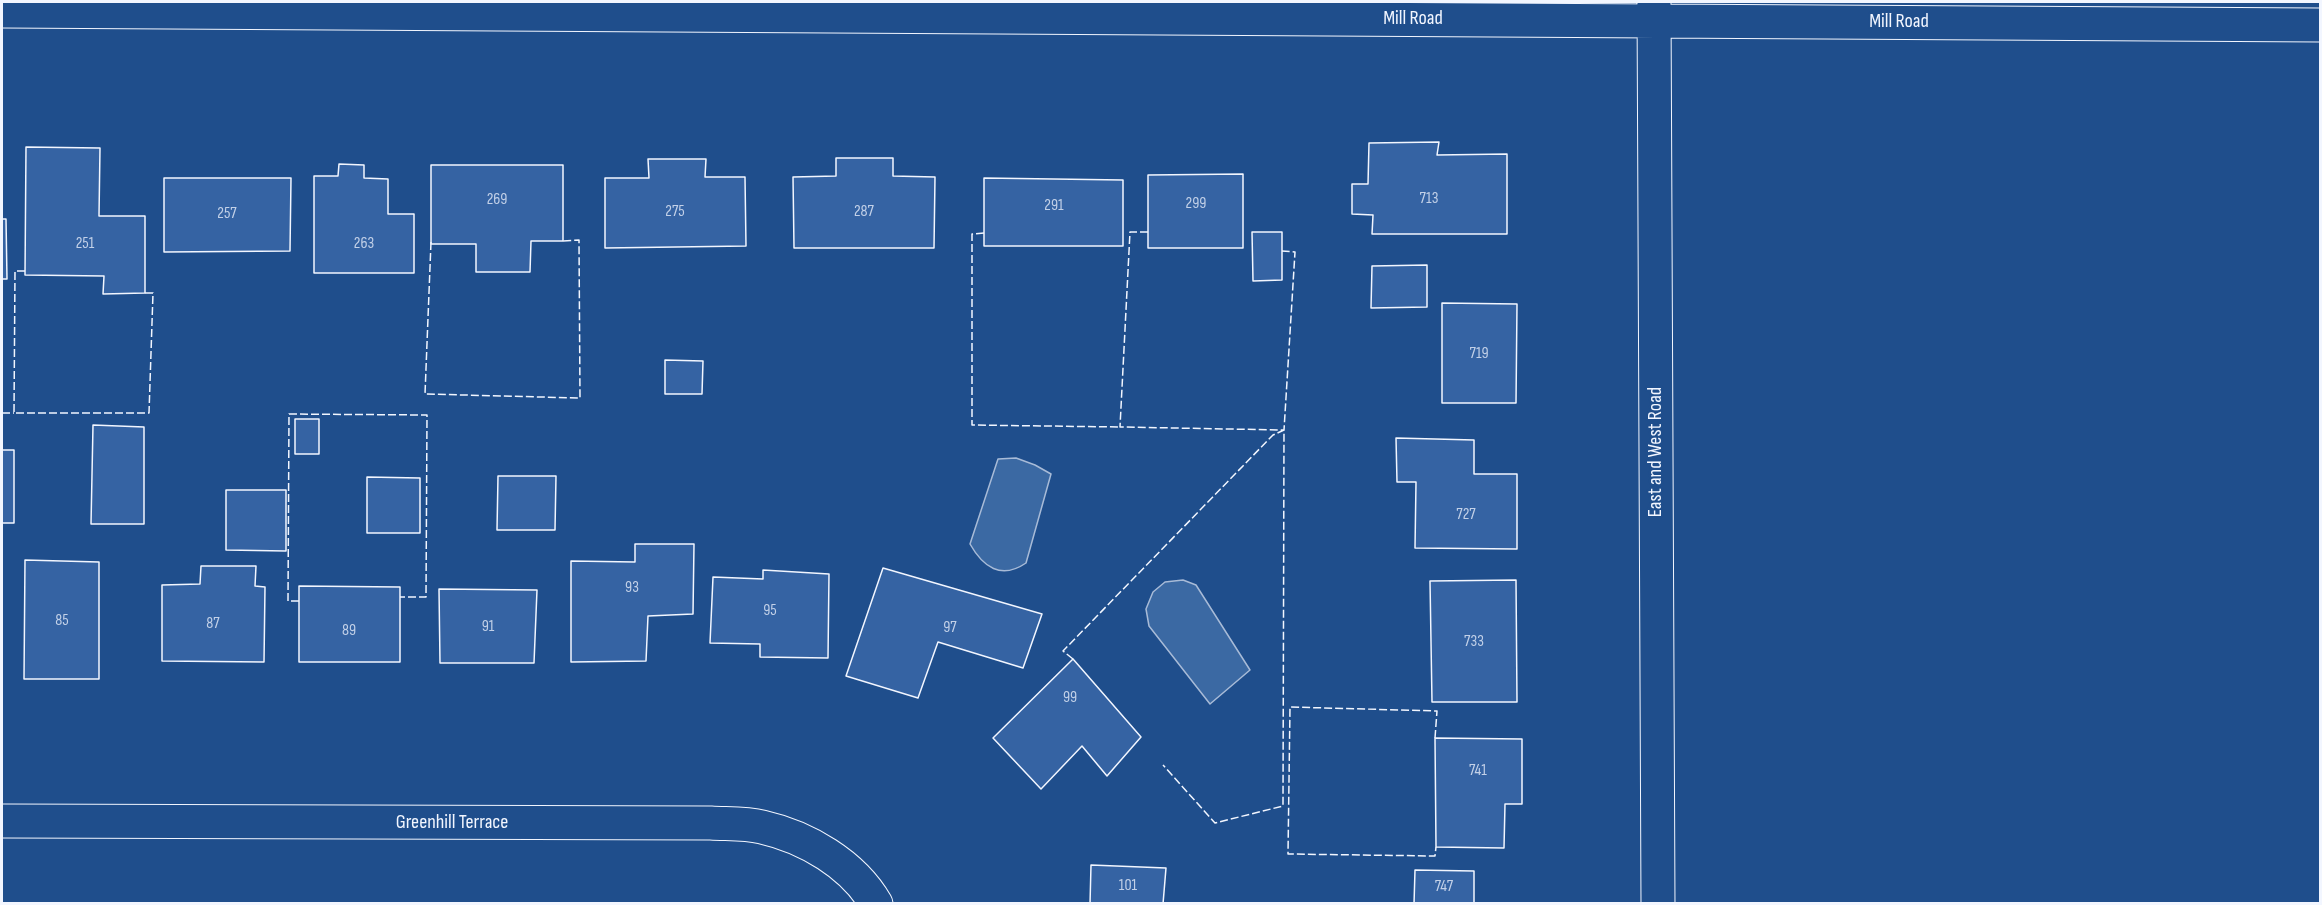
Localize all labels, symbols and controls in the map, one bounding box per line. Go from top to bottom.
street label: Mill Road [1383,7,1443,31]
street label: Mill Road [1869,10,1929,34]
house number: 713 [1420,189,1438,209]
house number: 269 [487,190,507,210]
house number: 299 [1186,194,1206,214]
house number: 291 [1044,196,1064,216]
house number: 275 [665,202,685,222]
house number: 287 [854,202,874,222]
house number: 257 [217,204,237,224]
house number: 251 [76,234,94,254]
house number: 263 [354,234,374,254]
house number: 719 [1469,344,1489,364]
street label: East and West Road [1644,387,1668,517]
house number: 727 [1456,505,1476,525]
house number: 93 [625,578,639,598]
house number: 95 [763,601,777,621]
house number: 85 [55,611,69,631]
house number: 87 [206,614,220,634]
house number: 91 [482,617,494,637]
house number: 97 [943,618,957,638]
house number: 89 [342,621,356,641]
house number: 733 [1464,632,1484,652]
house number: 99 [1063,688,1077,708]
house number: 741 [1469,761,1487,781]
street label: Greenhill Terrace [396,811,508,835]
house number: 101 [1119,876,1137,896]
house number: 747 [1435,877,1453,897]

